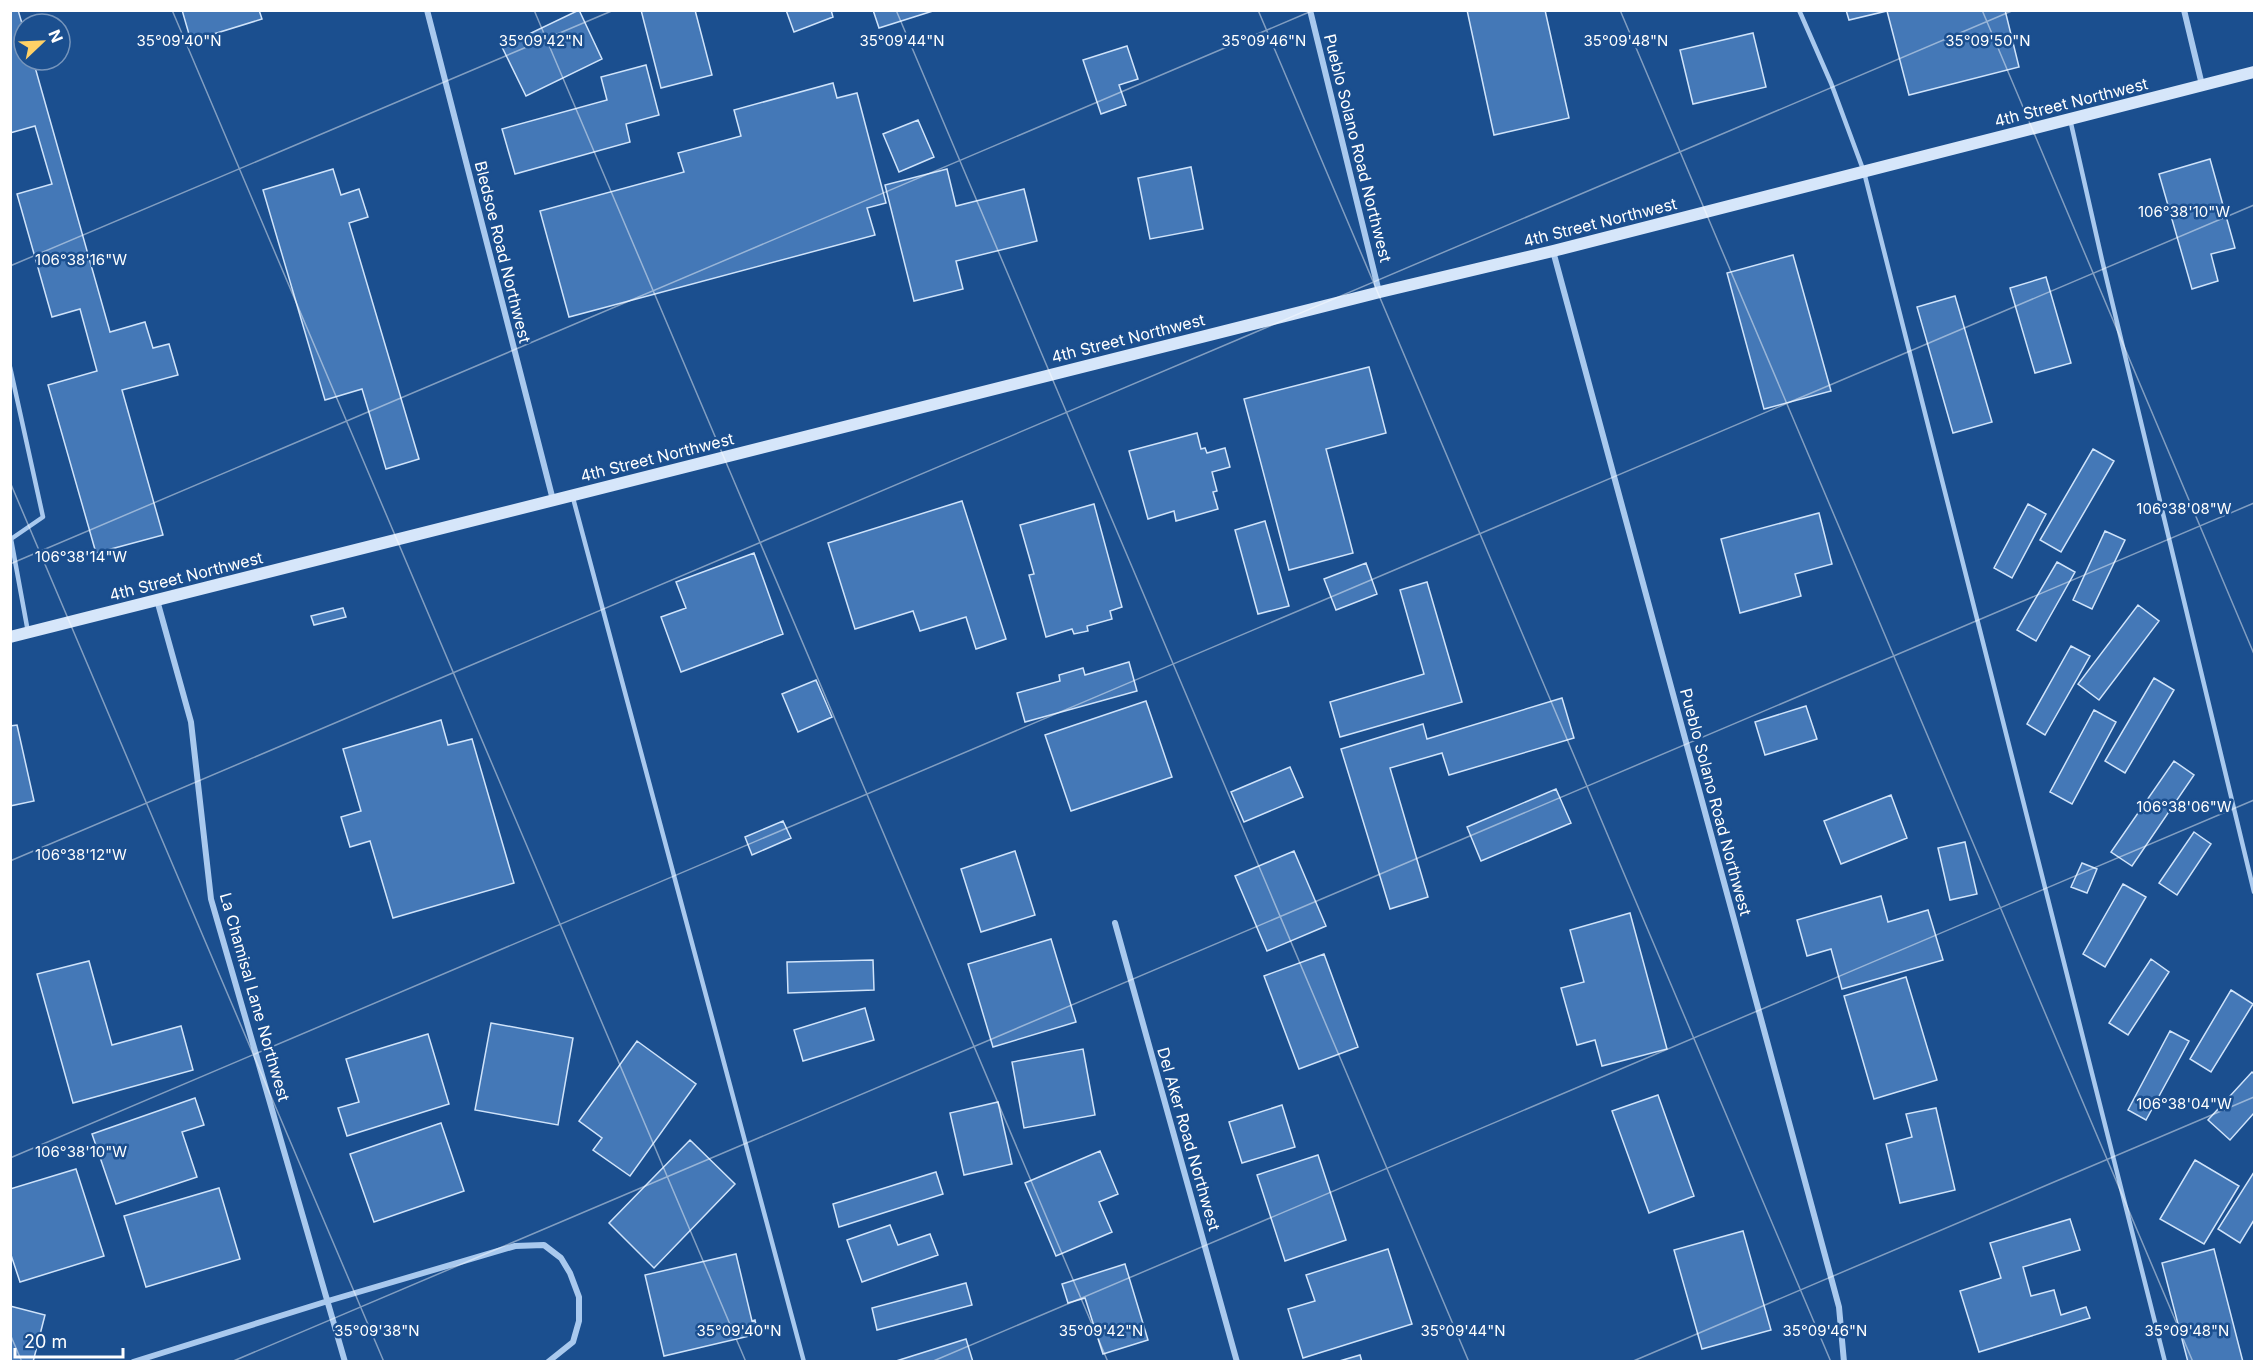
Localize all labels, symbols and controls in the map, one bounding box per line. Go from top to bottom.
north arrow [12,12,72,72]
text: N [44,27,67,46]
text: 35°09'40"N [137,31,221,50]
text: 35°09'42"N [499,31,583,50]
text: 35°09'44"N [859,31,945,50]
text: 35°09'46"N [1222,31,1306,50]
text: 35°09'48"N [1584,31,1668,50]
text: 35°09'50"N [1945,31,2031,50]
street label: Pueblo Solano Road Northwest [1320,32,1396,264]
street label: 4th Street Northwest [1992,73,2150,131]
street label: Bledsoe Road Northwest [471,159,535,345]
street label: 4th Street Northwest [1521,193,1679,251]
text: 106°38'10"W [2138,202,2230,221]
text: 106°38'16"W [35,250,127,269]
street label: 4th Street Northwest [1049,309,1207,367]
street label: 4th Street Northwest [578,428,736,486]
text: 106°38'08"W [2136,499,2232,518]
text: 106°38'14"W [35,547,127,566]
street label: 4th Street Northwest [107,547,265,605]
street label: Pueblo Solano Road Northwest [1676,686,1756,918]
text: 106°38'06"W [2136,797,2232,816]
text: 106°38'12"W [35,845,127,864]
street label: La Chamisal Lane Northwest [216,890,294,1104]
street label: Del Aker Road Northwest [1153,1045,1225,1233]
text: 106°38'04"W [2136,1094,2232,1113]
text: 106°38'10"W [35,1142,127,1161]
scale bar [15,1321,123,1359]
text: 35°09'38"N [334,1321,420,1340]
text: 35°09'40"N [697,1321,781,1340]
text: 35°09'42"N [1059,1321,1143,1340]
text: 35°09'44"N [1420,1321,1506,1340]
text: 35°09'46"N [1783,1321,1867,1340]
text: 35°09'48"N [2145,1321,2229,1340]
text: 20 m [24,1331,67,1352]

